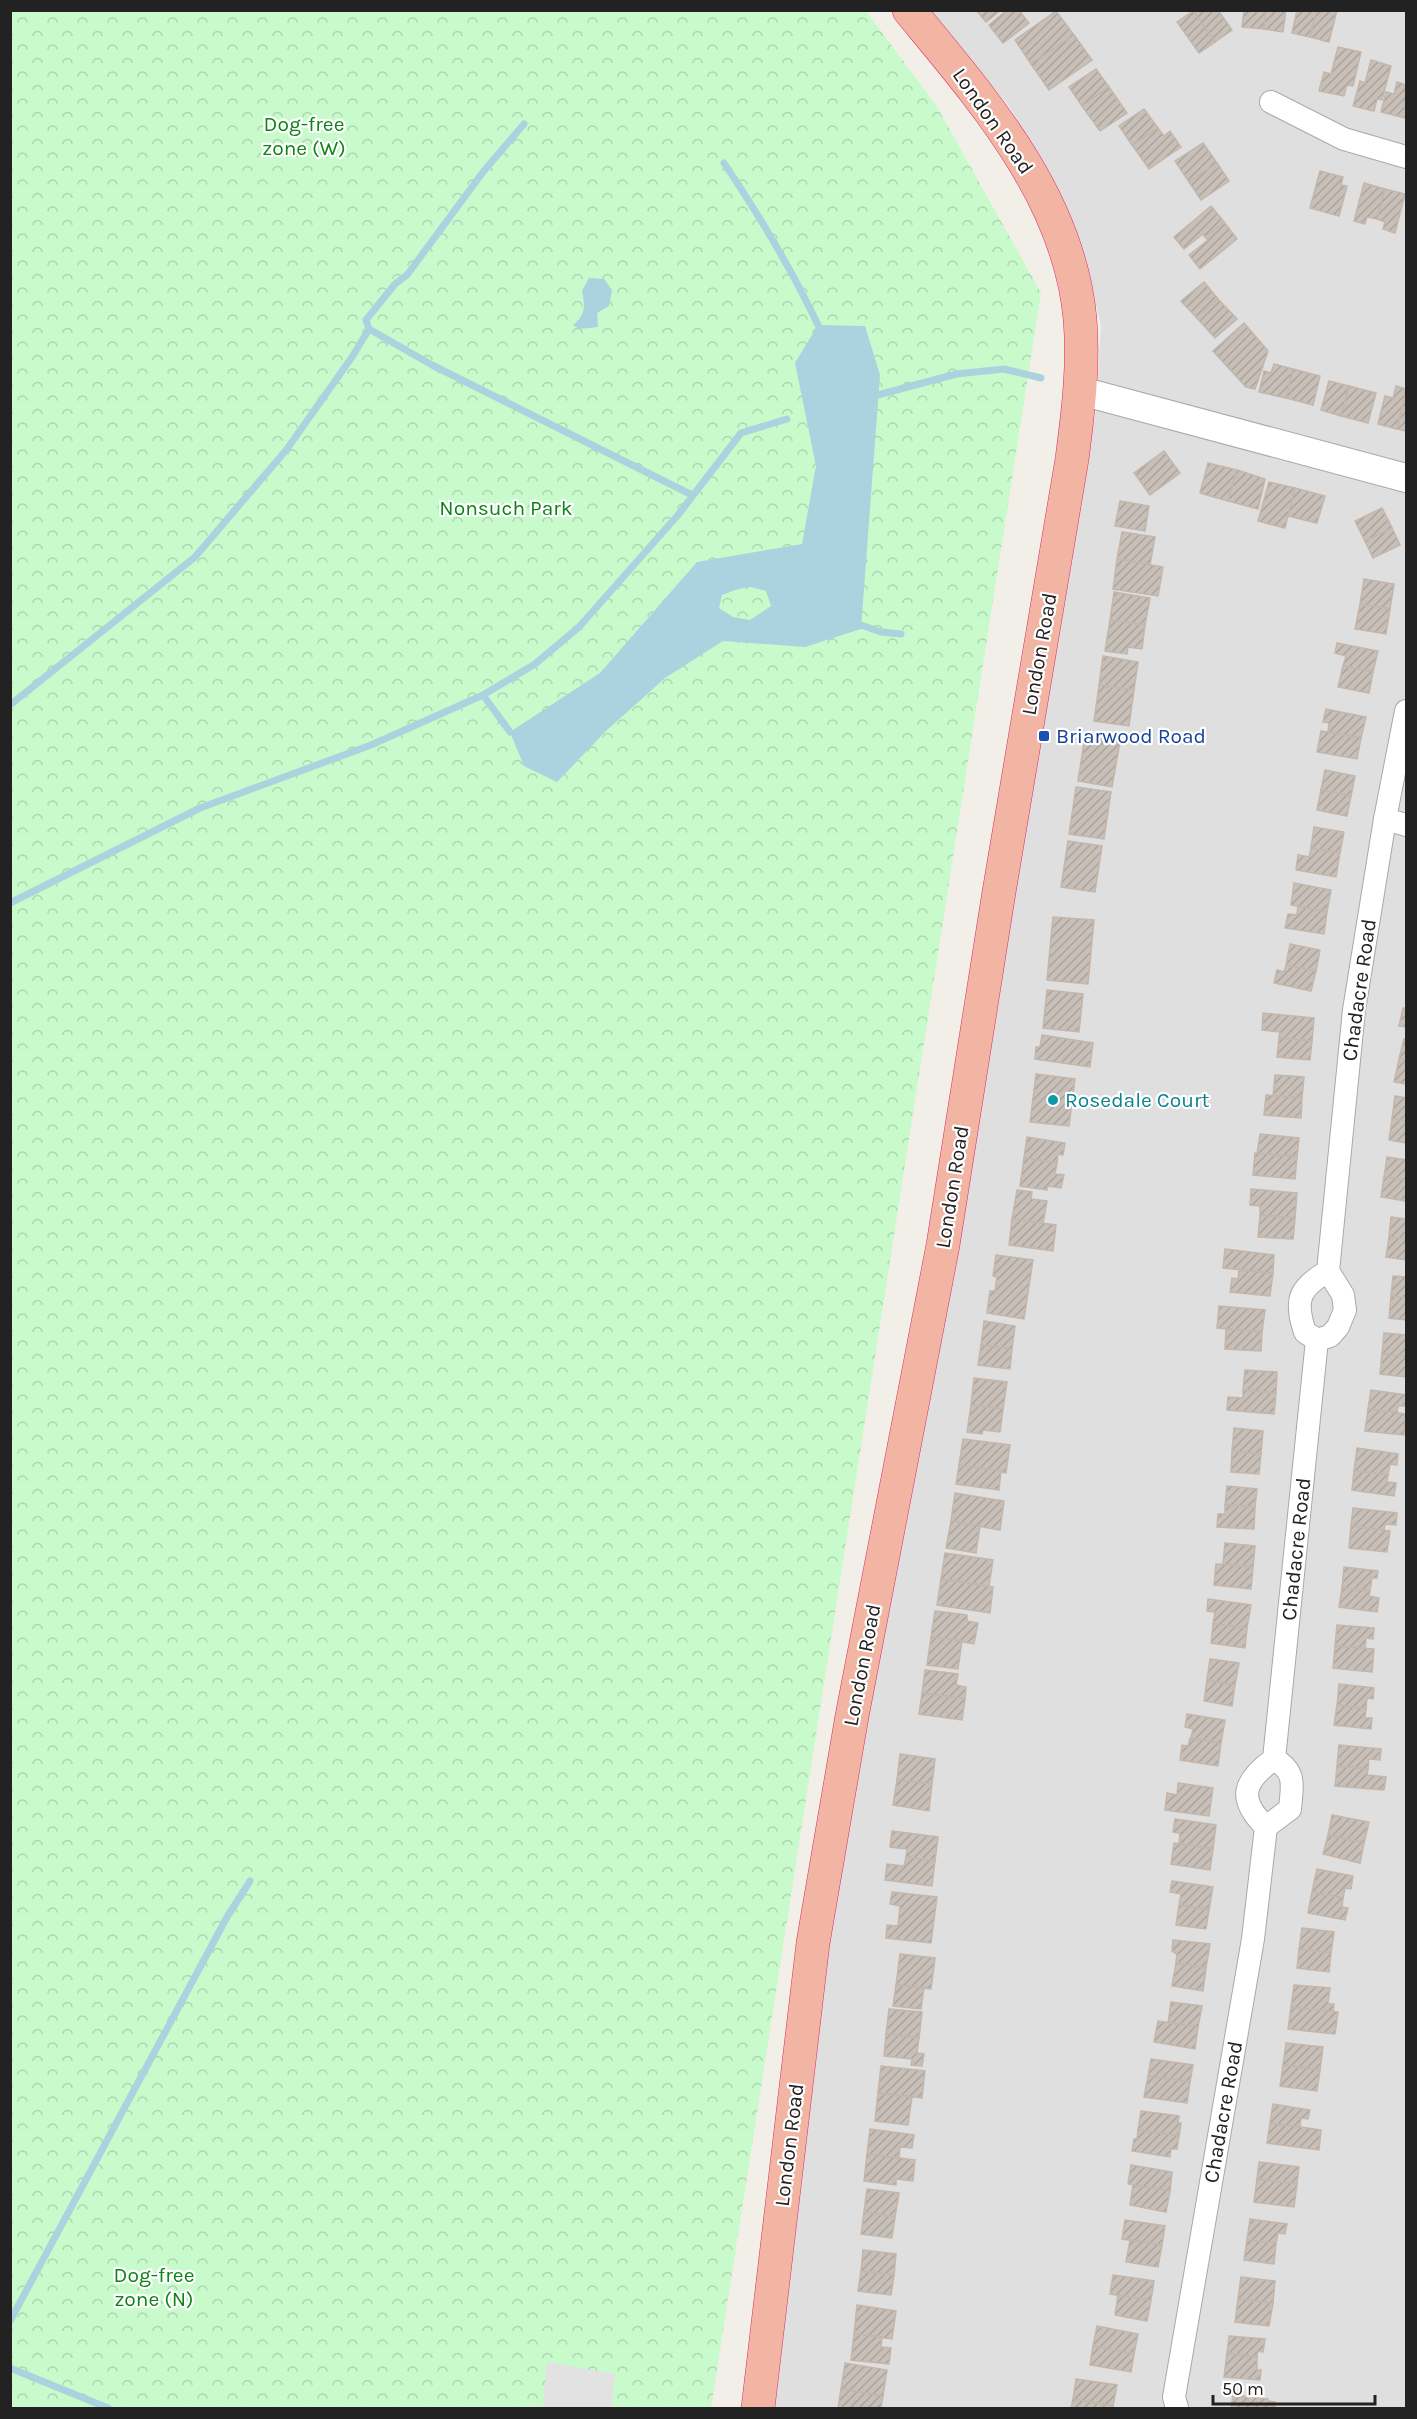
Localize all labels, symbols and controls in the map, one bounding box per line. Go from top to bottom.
street label: London Road [948,63,1038,179]
park label: Dog-free zone (W) [262,112,346,160]
park label: Nonsuch Park [439,496,573,520]
street label: London Road [1016,591,1062,717]
place label: Briarwood Road [1056,724,1206,748]
marker: Briarwood Road [1037,729,1051,743]
street label: Chadacre Road [1337,917,1381,1063]
place label: Rosedale Court [1065,1088,1209,1112]
marker: Rosedale Court [1046,1093,1060,1107]
street label: London Road [930,1124,974,1250]
street label: Chadacre Road [1277,1476,1315,1622]
street label: London Road [838,1602,886,1728]
street label: Chadacre Road [1199,2039,1247,2185]
street label: London Road [770,2082,808,2208]
park label: Dog-free zone (N) [114,2263,194,2311]
scale bar [1213,2368,1375,2406]
text: 50 m [1222,2378,1264,2400]

